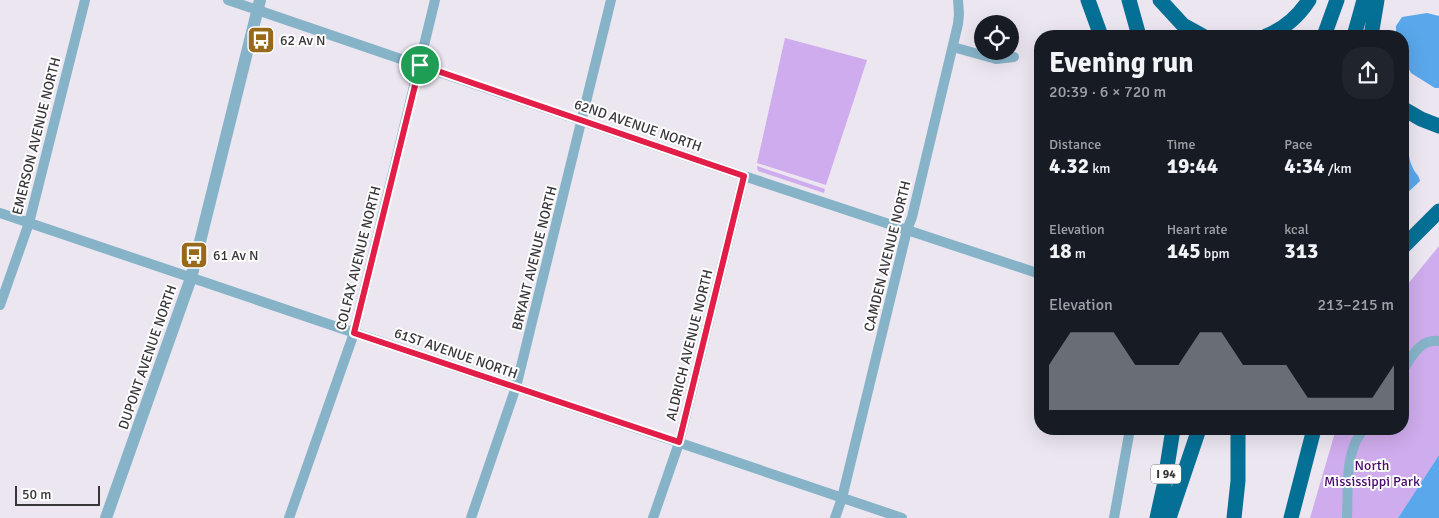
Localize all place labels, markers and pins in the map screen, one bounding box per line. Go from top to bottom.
bus stop icon: 62 Av N [246,25,276,55]
place label: 62 Av N [280,32,326,49]
pin [399,44,441,86]
bus stop icon: 61 Av N [179,240,209,270]
place label: 61 Av N [213,247,259,264]

